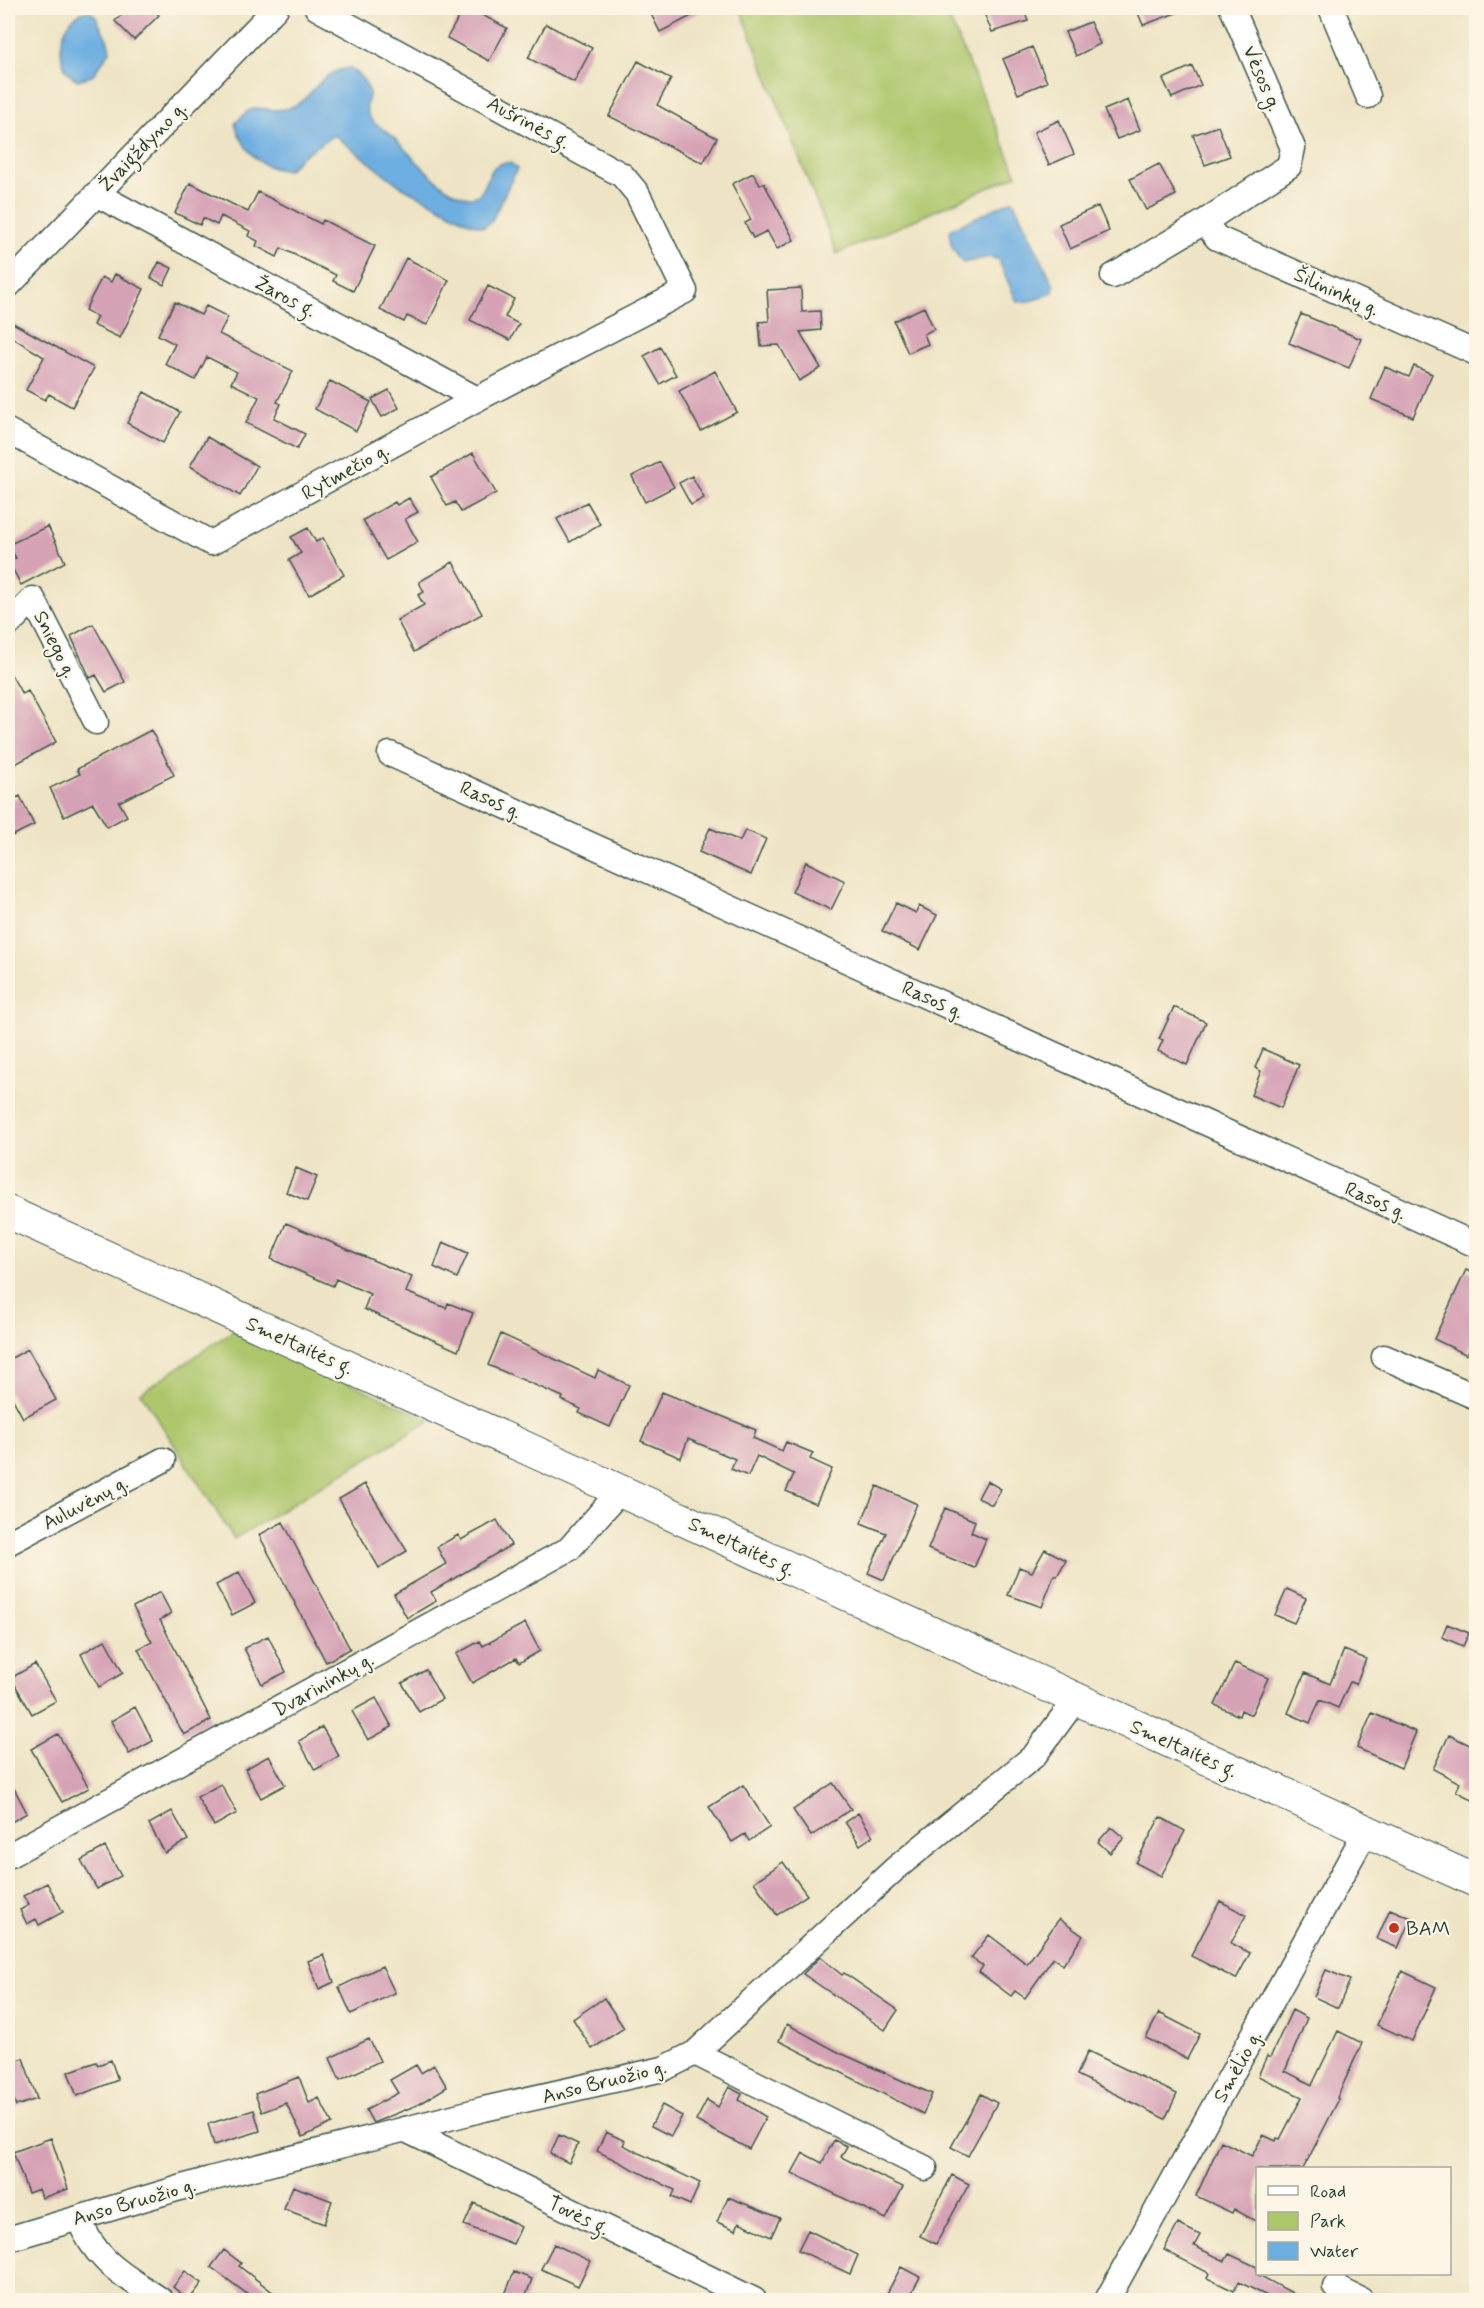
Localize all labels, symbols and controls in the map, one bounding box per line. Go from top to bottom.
street label: Vėsos g. [1235,42,1288,116]
street label: Aušrinės g. [481,90,574,158]
street label: Žvaigždyno g. [93,96,195,200]
street label: Šilininkų g. [1289,262,1383,323]
street label: Žaros g. [249,270,321,326]
street label: Rytmečio g. [297,437,394,507]
street label: Sniego g. [25,606,83,683]
street label: Rasos g. [455,775,526,826]
street label: Rasos g. [897,975,968,1026]
street label: Rasos g. [1340,1176,1411,1227]
street label: Smeltaitės g. [241,1311,357,1384]
street label: Auluvėnų g. [38,1469,133,1537]
street label: Smeltaitės g. [683,1511,799,1586]
street label: Dvarininkų g. [268,1647,379,1724]
street label: Smeltaitės g. [1125,1714,1241,1787]
place label: BAM [1406,1916,1450,1943]
marker: BAM [1387,1921,1401,1935]
street label: Smėlio g. [1207,2026,1269,2108]
street label: Anso Bruožio g. [539,2054,669,2111]
legend [1256,2167,1451,2275]
street label: Anso Bruožio g. [70,2172,199,2233]
text: Road [1310,2180,1346,2204]
street label: Tovės g. [542,2190,613,2244]
text: Park [1310,2210,1346,2234]
text: Water [1310,2240,1359,2264]

